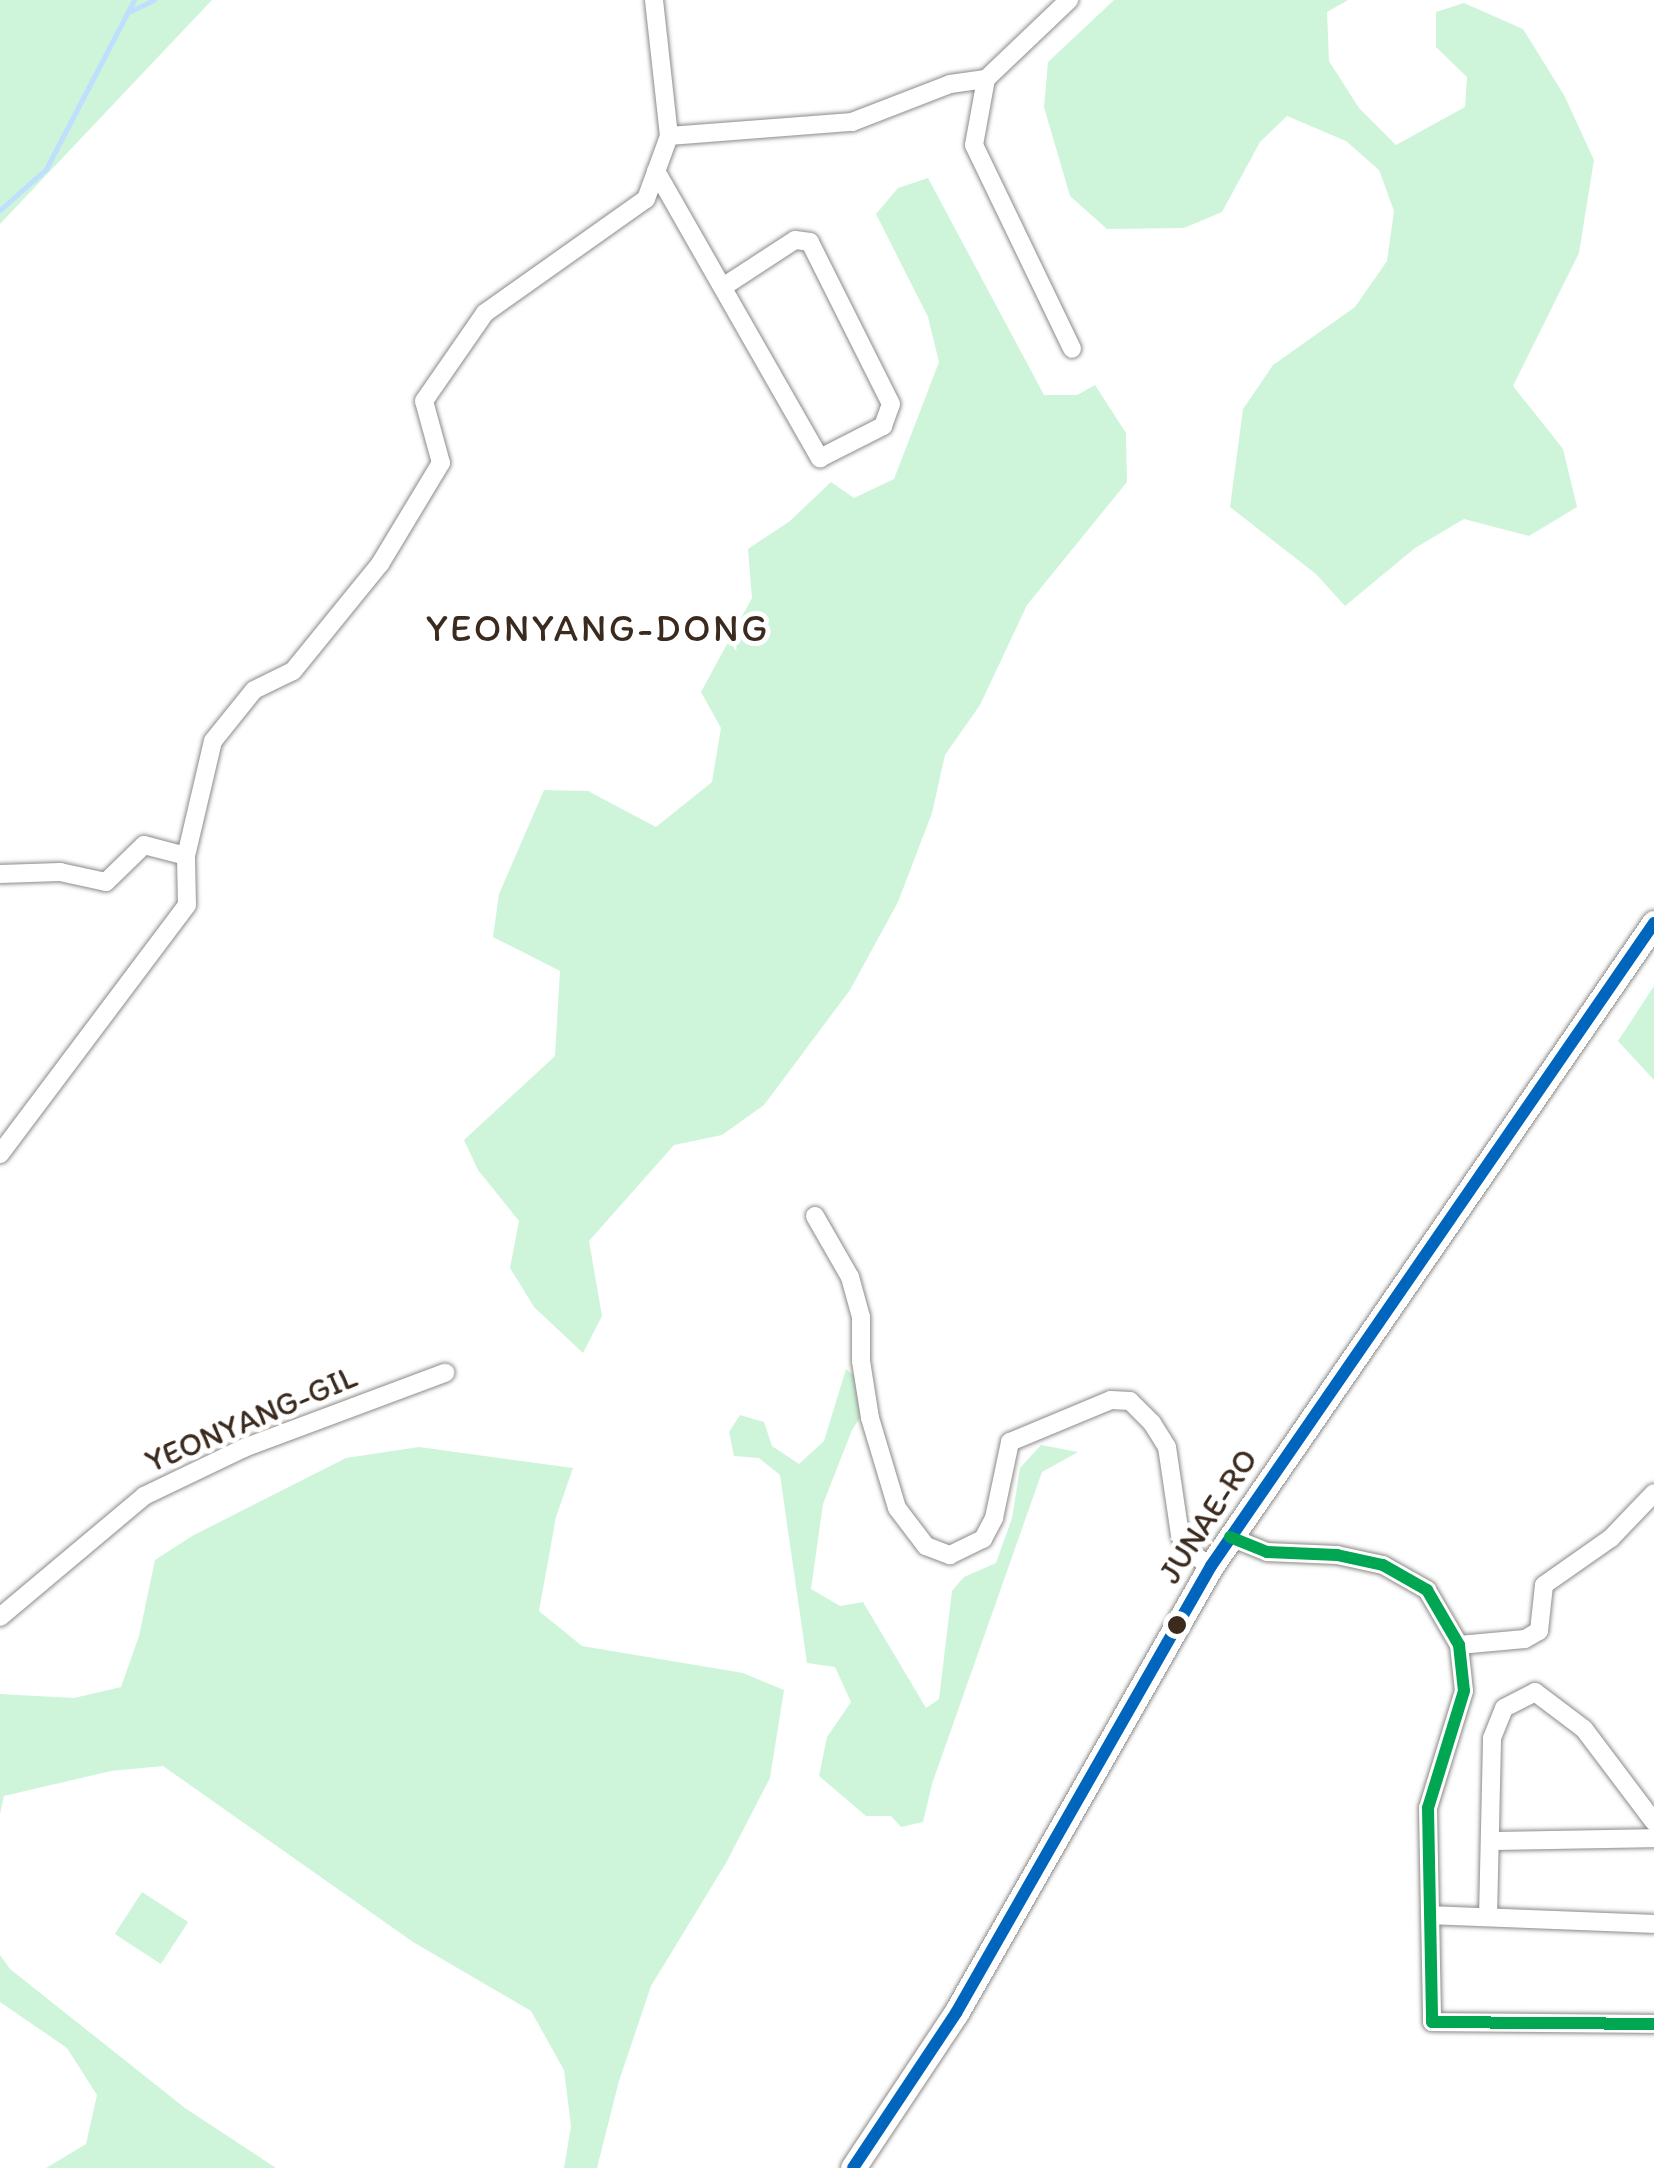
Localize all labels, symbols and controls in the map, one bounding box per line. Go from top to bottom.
district label: YEONYANG-DONG [425,606,771,652]
street label: YEONYANG-GIL [140,1357,362,1481]
street label: JUNAE-RO [1150,1442,1266,1590]
unlabelled marker [1167,1615,1187,1635]

